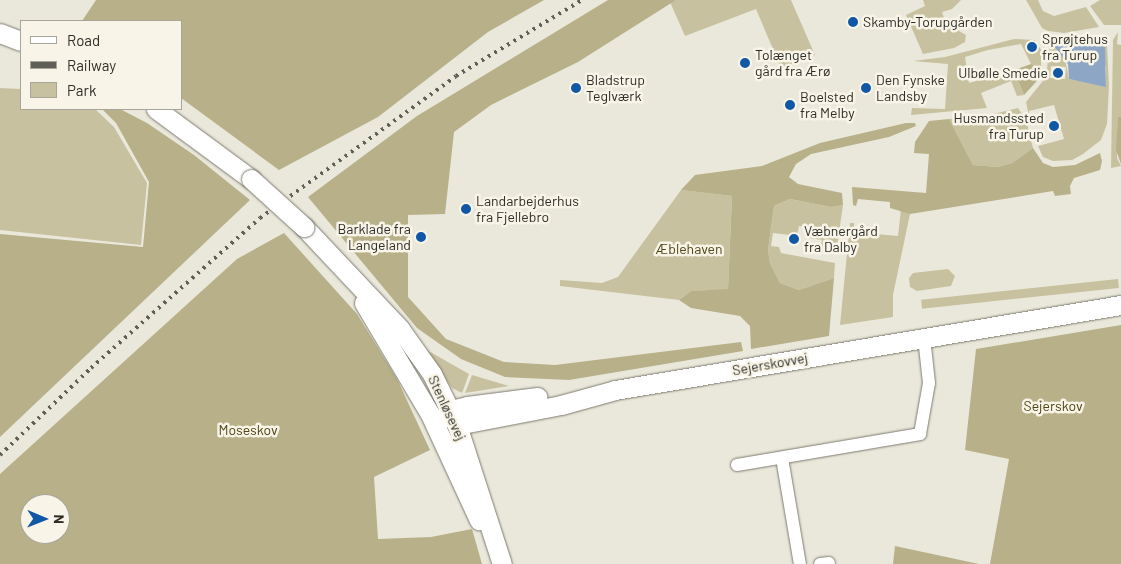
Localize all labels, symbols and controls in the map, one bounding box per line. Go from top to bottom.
place label: Skamby-Torupgården [863,14,993,30]
marker: Skamby-Torupgården [847,16,859,28]
legend [20,20,182,110]
text: Road [67,31,100,49]
place label: Sprøjtehus fra Turup [1042,31,1108,64]
marker: Sprøjtehus fra Turup [1026,41,1038,53]
place label: Tolænget gård fra Ærø [755,47,830,80]
text: Railway [67,56,116,74]
marker: Tolænget gård fra Ærø [739,57,751,69]
place label: Ulbølle Smedie [958,65,1048,81]
marker: Ulbølle Smedie [1052,67,1064,79]
place label: Bladstrup Teglværk [586,72,645,104]
place label: Den Fynske Landsby [876,72,945,104]
text: Park [67,81,96,99]
marker: Bladstrup Teglværk [570,82,582,94]
marker: Den Fynske Landsby [860,82,872,94]
place label: Boelsted fra Melby [800,89,855,121]
marker: Boelsted fra Melby [784,99,796,111]
place label: Husmandssted fra Turup [954,110,1044,142]
marker: Husmandssted fra Turup [1048,120,1060,132]
place label: Landarbejderhus fra Fjellebro [476,193,579,226]
marker: Landarbejderhus fra Fjellebro [460,203,472,215]
place label: Barklade fra Langeland [338,221,411,253]
place label: Væbnergård fra Dalby [804,223,878,256]
marker: Barklade fra Langeland [415,231,427,243]
marker: Væbnergård fra Dalby [788,233,800,245]
park label: Æblehaven [655,241,723,257]
street label: Sejerskovvej [731,349,809,379]
street label: Stenløsevej [425,373,469,443]
park label: Sejerskov [1023,398,1083,414]
park label: Moseskov [218,422,278,438]
north arrow [20,494,70,544]
text: N [51,514,68,524]

